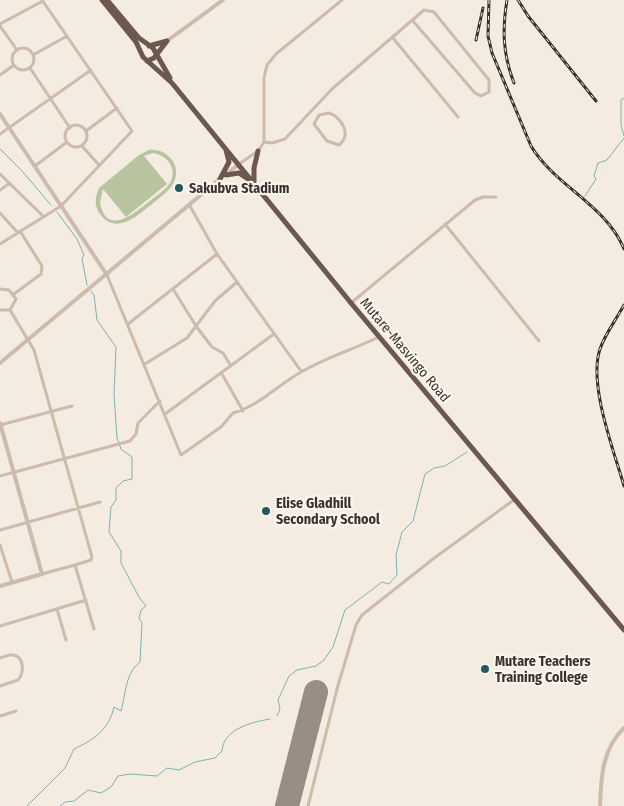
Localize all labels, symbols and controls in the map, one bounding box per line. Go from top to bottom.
place label: Sakubva Stadium [189,180,290,197]
marker: Sakubva Stadium [173,182,185,194]
street label: Mutare-Masvingo Road [356,294,454,406]
place label: Elise Gladhill Secondary School [276,495,380,528]
marker: Elise Gladhill Secondary School [260,505,272,517]
place label: Mutare Teachers Training College [495,653,591,686]
marker: Mutare Teachers Training College [479,663,491,675]

